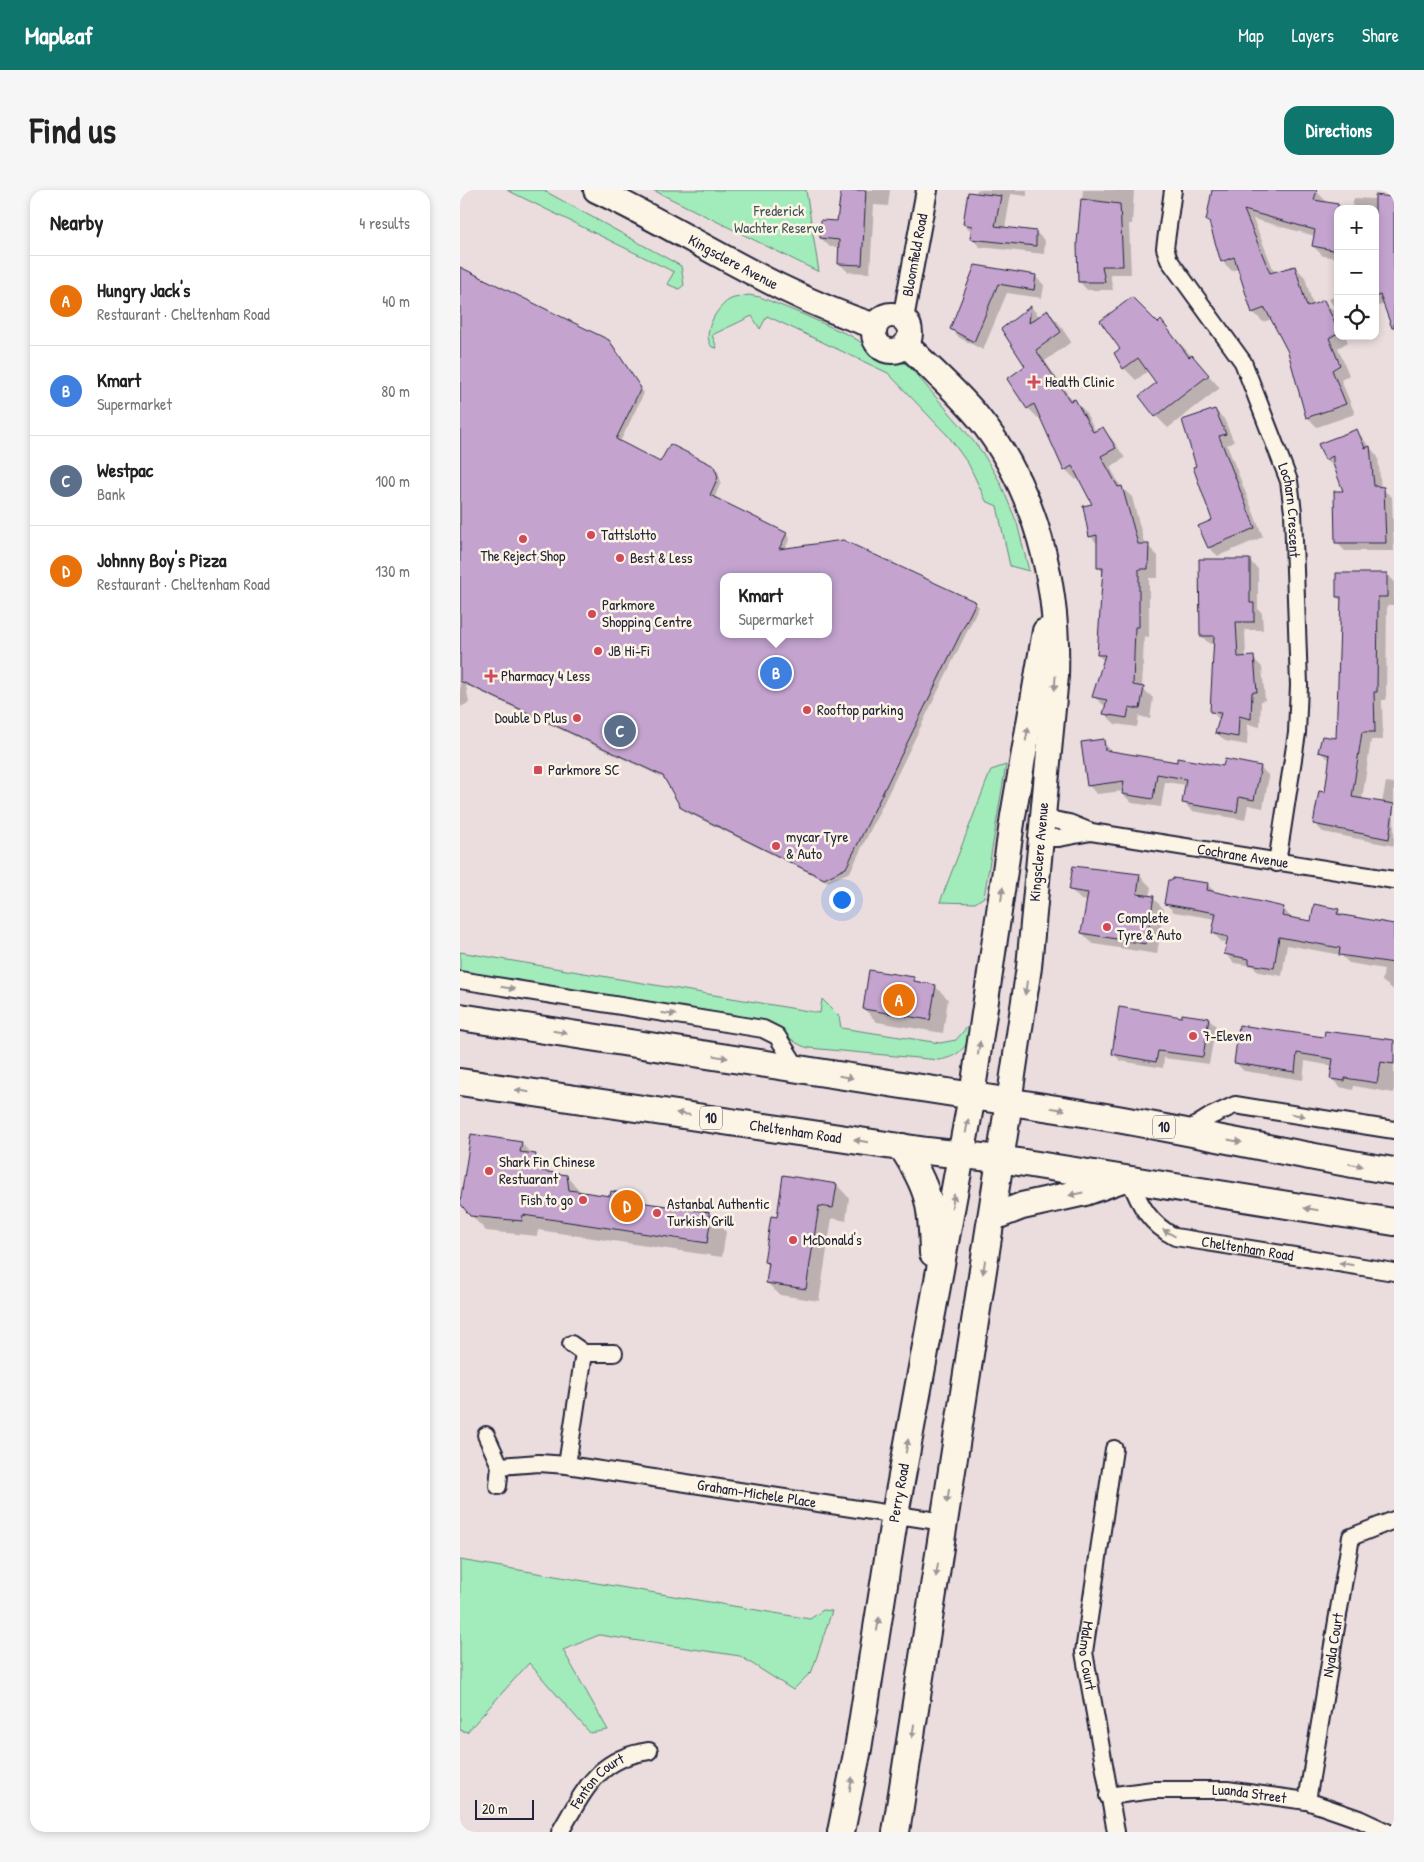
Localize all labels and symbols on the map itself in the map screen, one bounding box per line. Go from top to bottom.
park label: Frederick Wachter Reserve [734,200,824,238]
street label: Bloomfield Road [896,212,932,298]
street label: Kingsclere Avenue [685,229,782,294]
place label: Health Clinic [1045,371,1114,392]
marker: Health Clinic [1027,375,1041,389]
street label: Locharn Crescent [1273,460,1306,559]
place label: Tattslotto [601,524,656,545]
marker: Tattslotto [585,529,597,541]
marker: The Reject Shop [517,533,529,545]
place label: The Reject Shop [480,545,566,566]
place label: Best & Less [630,547,693,568]
marker: Best & Less [614,552,626,564]
place label: Parkmore Shopping Centre [602,594,692,632]
marker: Parkmore Shopping Centre [586,608,598,620]
place label: JB Hi-Fi [608,640,650,661]
marker: JB Hi-Fi [592,645,604,657]
pin: B [760,654,792,692]
place label: Pharmacy 4 Less [501,665,590,686]
marker: Pharmacy 4 Less [485,670,497,682]
one-way arrow [1051,676,1059,692]
place label: Rooftop parking [817,699,904,720]
marker: Rooftop parking [801,704,813,716]
place label: Double D Plus [495,707,567,728]
marker: Double D Plus [571,712,583,724]
pin: C [604,712,636,750]
one-way arrow [1023,725,1031,741]
place label: Parkmore SC [548,759,620,780]
marker: Parkmore SC [532,764,544,776]
street label: Kingsclere Avenue [1024,801,1053,902]
place label: mycar Tyre & Auto [786,826,849,864]
street label: Cochrane Avenue [1196,838,1290,873]
marker: mycar Tyre & Auto [770,840,782,852]
one-way arrow [998,886,1006,902]
your location [829,887,855,913]
place label: Complete Tyre & Auto [1117,907,1182,945]
marker: Complete Tyre & Auto [1101,921,1113,933]
pin: A [883,981,915,1019]
one-way arrow [1022,981,1030,997]
one-way arrow [500,985,516,993]
one-way arrow [661,1010,677,1018]
place label: 7-Eleven [1203,1025,1252,1046]
one-way arrow [552,1028,568,1036]
marker: 7-Eleven [1187,1030,1199,1042]
one-way arrow [975,1039,983,1055]
one-way arrow [713,1054,729,1062]
one-way arrow [838,1073,854,1081]
one-way arrow [514,1087,530,1095]
one-way arrow [1050,1105,1066,1113]
road number: 10 [700,1106,722,1130]
one-way arrow [675,1110,691,1118]
one-way arrow [1291,1111,1307,1119]
street label: Cheltenham Road [748,1114,843,1148]
road number: 10 [1153,1116,1175,1139]
one-way arrow [963,1117,971,1133]
one-way arrow [853,1136,869,1144]
one-way arrow [1227,1137,1242,1145]
place label: Shark Fin Chinese Restuarant [499,1151,595,1189]
one-way arrow [1348,1161,1364,1169]
marker: Shark Fin Chinese Restuarant [483,1165,495,1177]
pin: D [611,1187,643,1225]
place label: Fish to go [520,1189,573,1210]
one-way arrow [1069,1190,1084,1198]
one-way arrow [950,1192,958,1208]
place label: Astanbal Authentic Turkish Grill [667,1193,769,1231]
marker: Fish to go [577,1194,589,1206]
one-way arrow [1303,1205,1319,1213]
marker: Astanbal Authentic Turkish Grill [651,1207,663,1219]
place label: McDonald's [803,1229,862,1250]
one-way arrow [1162,1229,1177,1237]
street label: Cheltenham Road [1200,1230,1295,1266]
marker: McDonald's [787,1234,799,1246]
one-way arrow [980,1259,988,1275]
one-way arrow [1337,1260,1353,1268]
one-way arrow [903,1438,911,1454]
street label: Perry Road [883,1462,914,1524]
street label: Graham-Michele Place [696,1474,818,1513]
one-way arrow [944,1489,952,1505]
one-way arrow [933,1563,941,1579]
street label: Nyala Court [1317,1611,1348,1679]
one-way arrow [874,1616,882,1632]
street label: Malmo Court [1074,1620,1102,1693]
one-way arrow [908,1723,916,1739]
street label: Fenton Court [564,1747,628,1813]
one-way arrow [847,1777,855,1792]
street label: Luanda Street [1212,1779,1289,1808]
scale bar [475,1797,534,1820]

